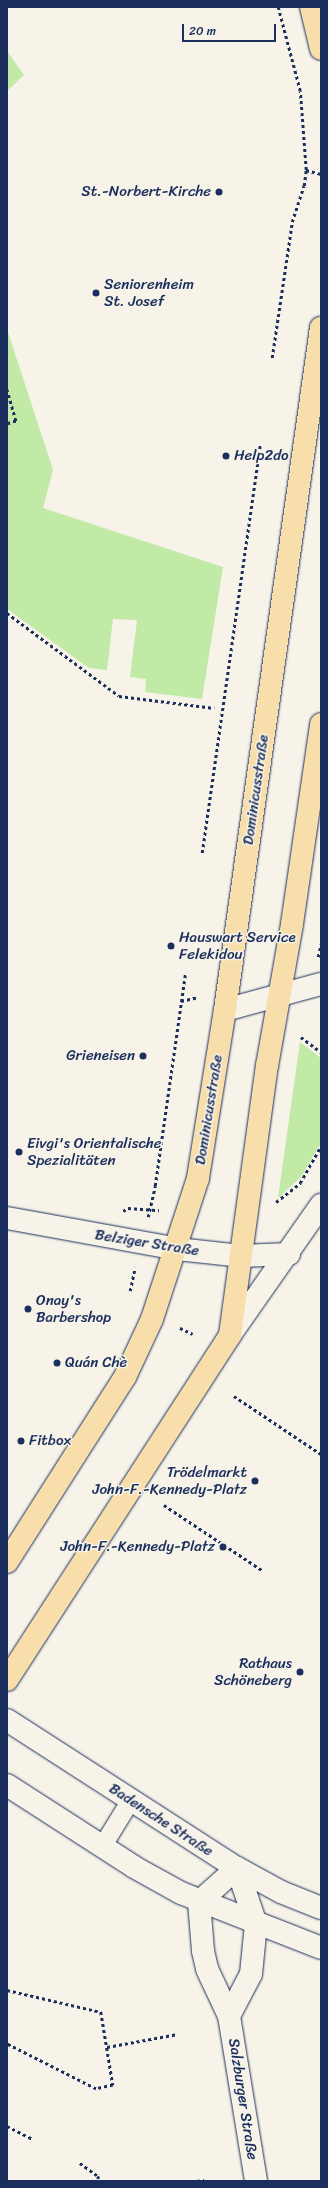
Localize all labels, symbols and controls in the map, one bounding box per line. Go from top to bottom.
scale bar [184,16,278,42]
text: 20 m [189,20,216,42]
place label: St.-Norbert-Kirche [81,183,211,201]
marker: St.-Norbert-Kirche [214,187,224,197]
place label: Seniorenheim St. Josef [104,275,194,310]
marker: Seniorenheim St. Josef [91,288,101,298]
place label: Help2do [234,447,289,465]
marker: Help2do [221,451,231,461]
street label: Dominicusstraße [239,734,273,846]
place label: Hauswart Service Felekidou [179,928,296,963]
marker: Hauswart Service Felekidou [166,941,176,951]
place label: Grieneisen [66,1047,135,1065]
marker: Grieneisen [138,1051,148,1061]
street label: Dominicusstraße [191,1054,227,1166]
place label: Eivgi's Orientalische Spezialitäten [27,1134,162,1169]
marker: Eivgi's Orientalische Spezialitäten [14,1147,24,1157]
street label: Belziger Straße [94,1226,200,1260]
place label: Onay's Barbershop [36,1291,111,1326]
marker: Onay's Barbershop [23,1304,33,1314]
place label: Quán Chè [65,1354,127,1372]
marker: Quán Chè [52,1358,62,1368]
place label: Fitbox [29,1432,71,1450]
marker: Fitbox [16,1436,26,1446]
place label: Trödelmarkt John-F.-Kennedy-Platz [92,1463,247,1498]
marker: Trödelmarkt John-F.-Kennedy-Platz [250,1476,260,1486]
place label: John-F.-Kennedy-Platz [60,1538,215,1556]
marker: John-F.-Kennedy-Platz [218,1542,228,1552]
place label: Rathaus Schöneberg [214,1654,292,1689]
marker: Rathaus Schöneberg [295,1667,305,1677]
street label: Badensche Straße [105,1779,217,1861]
street label: Salzburger Straße [224,2037,262,2161]

